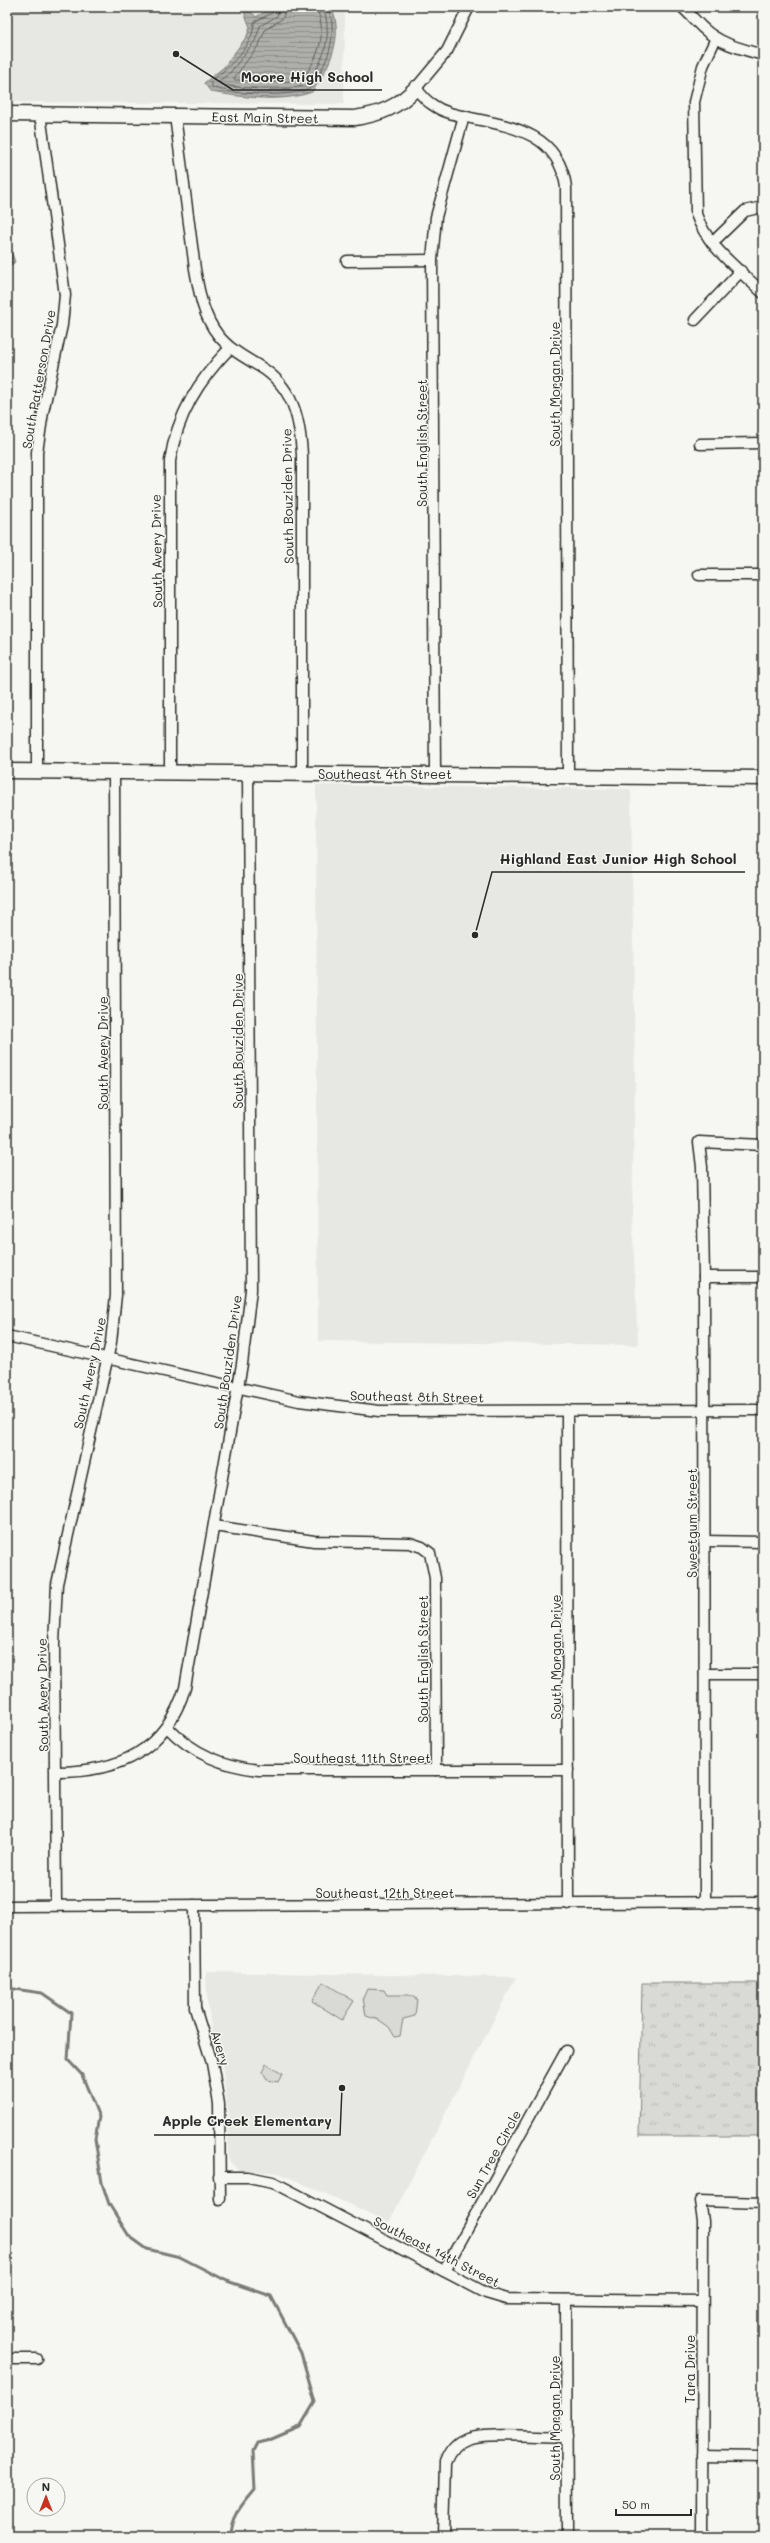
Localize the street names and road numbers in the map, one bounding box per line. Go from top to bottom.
street label: East Main Street [211,108,319,126]
street label: South Patterson Drive [17,308,59,450]
street label: South Morgan Drive [546,321,563,447]
street label: South English Street [413,379,430,507]
street label: South Bouziden Drive [277,428,297,564]
street label: South Avery Drive [147,494,165,608]
street label: Southeast 4th Street [318,765,452,782]
street label: South Bouziden Drive [229,973,246,1109]
street label: South Avery Drive [94,996,111,1110]
street label: South Bouziden Drive [209,1294,245,1430]
street label: South Avery Drive [69,1316,109,1430]
street label: Southeast 8th Street [350,1386,484,1406]
street label: Sweetgum Street [683,1468,700,1578]
street label: South Morgan Drive [547,1594,564,1720]
street label: South English Street [414,1595,431,1723]
street label: South Avery Drive [33,1638,51,1752]
street label: Southeast 11th Street [293,1749,431,1766]
street label: Southeast 12th Street [315,1884,455,1901]
street label: Avery [208,2028,234,2068]
street label: Sun Tree Circle [462,2107,524,2201]
street label: Southeast 14th Street [371,2212,503,2290]
street label: Tara Drive [681,2335,698,2403]
street label: South Morgan Drive [546,2355,563,2481]

